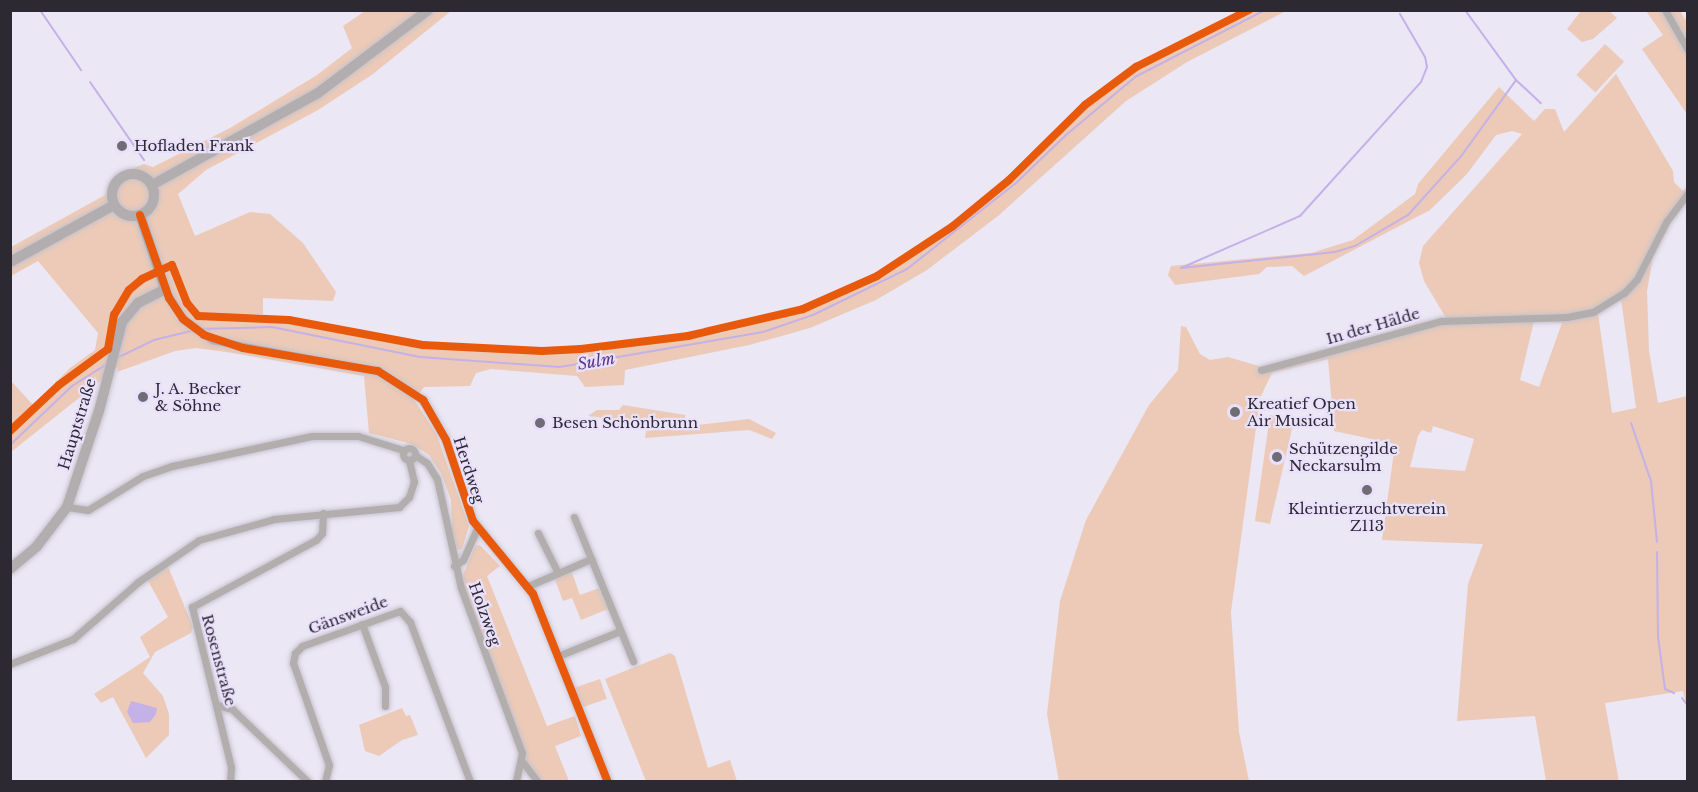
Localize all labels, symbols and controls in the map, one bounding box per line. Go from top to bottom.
place label: Hofladen Frank [134,137,254,155]
marker: Hofladen Frank [115,139,129,153]
street label: In der Hälde [1324,304,1422,348]
water label: Sulm [576,348,616,374]
street label: Hauptstraße [55,376,99,472]
place label: J. A. Becker & Söhne [155,379,241,414]
marker: J. A. Becker & Söhne [136,390,150,404]
place label: Kreatief Open Air Musical [1247,394,1356,429]
marker: Kreatief Open Air Musical [1228,405,1242,419]
place label: Besen Schönbrunn [552,414,698,432]
marker: Besen Schönbrunn [533,416,547,430]
street label: Herdweg [450,434,488,506]
place label: Schützengilde Neckarsulm [1289,439,1398,474]
marker: Schützengilde Neckarsulm [1270,450,1284,464]
marker: Kleintierzuchtverein Z113 [1360,483,1374,497]
place label: Kleintierzuchtverein Z113 [1288,499,1446,534]
street label: Holzweg [465,580,505,648]
street label: Gänsweide [306,592,390,638]
street label: Rosenstraße [198,612,240,708]

